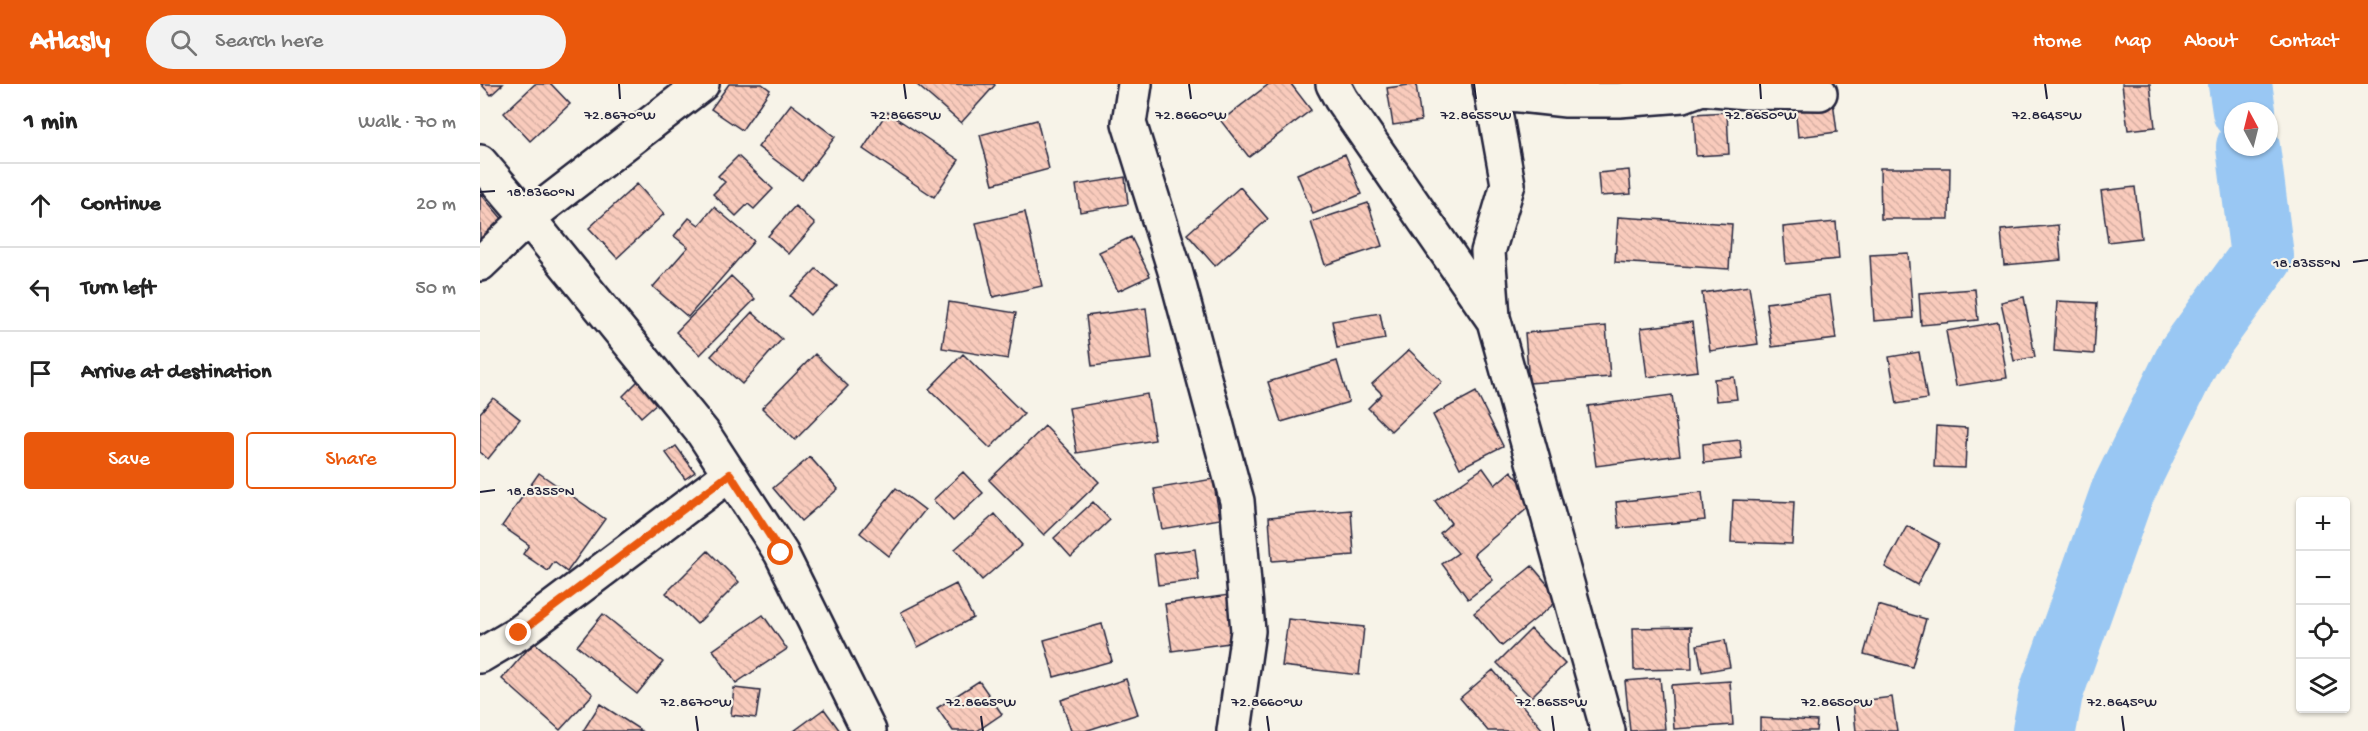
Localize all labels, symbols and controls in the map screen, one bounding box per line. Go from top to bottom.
search box [146,15,566,69]
text: Atlasly [30,26,110,59]
icon: search [167,26,200,59]
text: Search here [215,29,323,55]
text: Home [2033,30,2081,55]
text: Map [2114,30,2151,55]
text: About [2184,30,2237,55]
text: Contact [2270,30,2338,55]
north arrow [2224,102,2278,156]
text: 72.8670°W [583,107,656,125]
text: 72.8665°W [870,107,942,125]
text: 72.8660°W [1154,107,1227,125]
text: 72.8655°W [1440,107,1512,125]
text: 72.8650°W [1724,107,1797,125]
text: 72.8645°W [2011,107,2082,125]
text: 1 min [24,108,77,139]
text: Walk · 70 m [358,112,456,135]
text: 18.8360°N [506,184,575,202]
icon: ahead [24,189,57,222]
text: Continue [81,192,161,218]
text: 20 m [416,194,456,217]
text: 18.8355°N [2272,255,2341,273]
icon: left [24,273,57,306]
text: Turn left [81,276,155,302]
text: 50 m [415,278,456,301]
icon: arrive [24,357,57,390]
text: Arrive at destination [81,360,271,386]
button: Save [24,432,234,489]
button: Share [246,432,456,489]
text: 18.8355°N [506,483,575,501]
map controls [2296,497,2350,713]
button: + [2296,497,2350,551]
route start [767,539,793,565]
button: − [2296,551,2350,605]
button: locate [2296,605,2350,659]
route end [505,619,531,645]
button: layers [2296,659,2350,713]
text: 72.8670°W [659,694,732,712]
text: 72.8665°W [945,694,1017,712]
text: 72.8660°W [1230,694,1303,712]
text: 72.8655°W [1516,694,1588,712]
text: 72.8650°W [1800,694,1873,712]
text: 72.8645°W [2086,694,2157,712]

